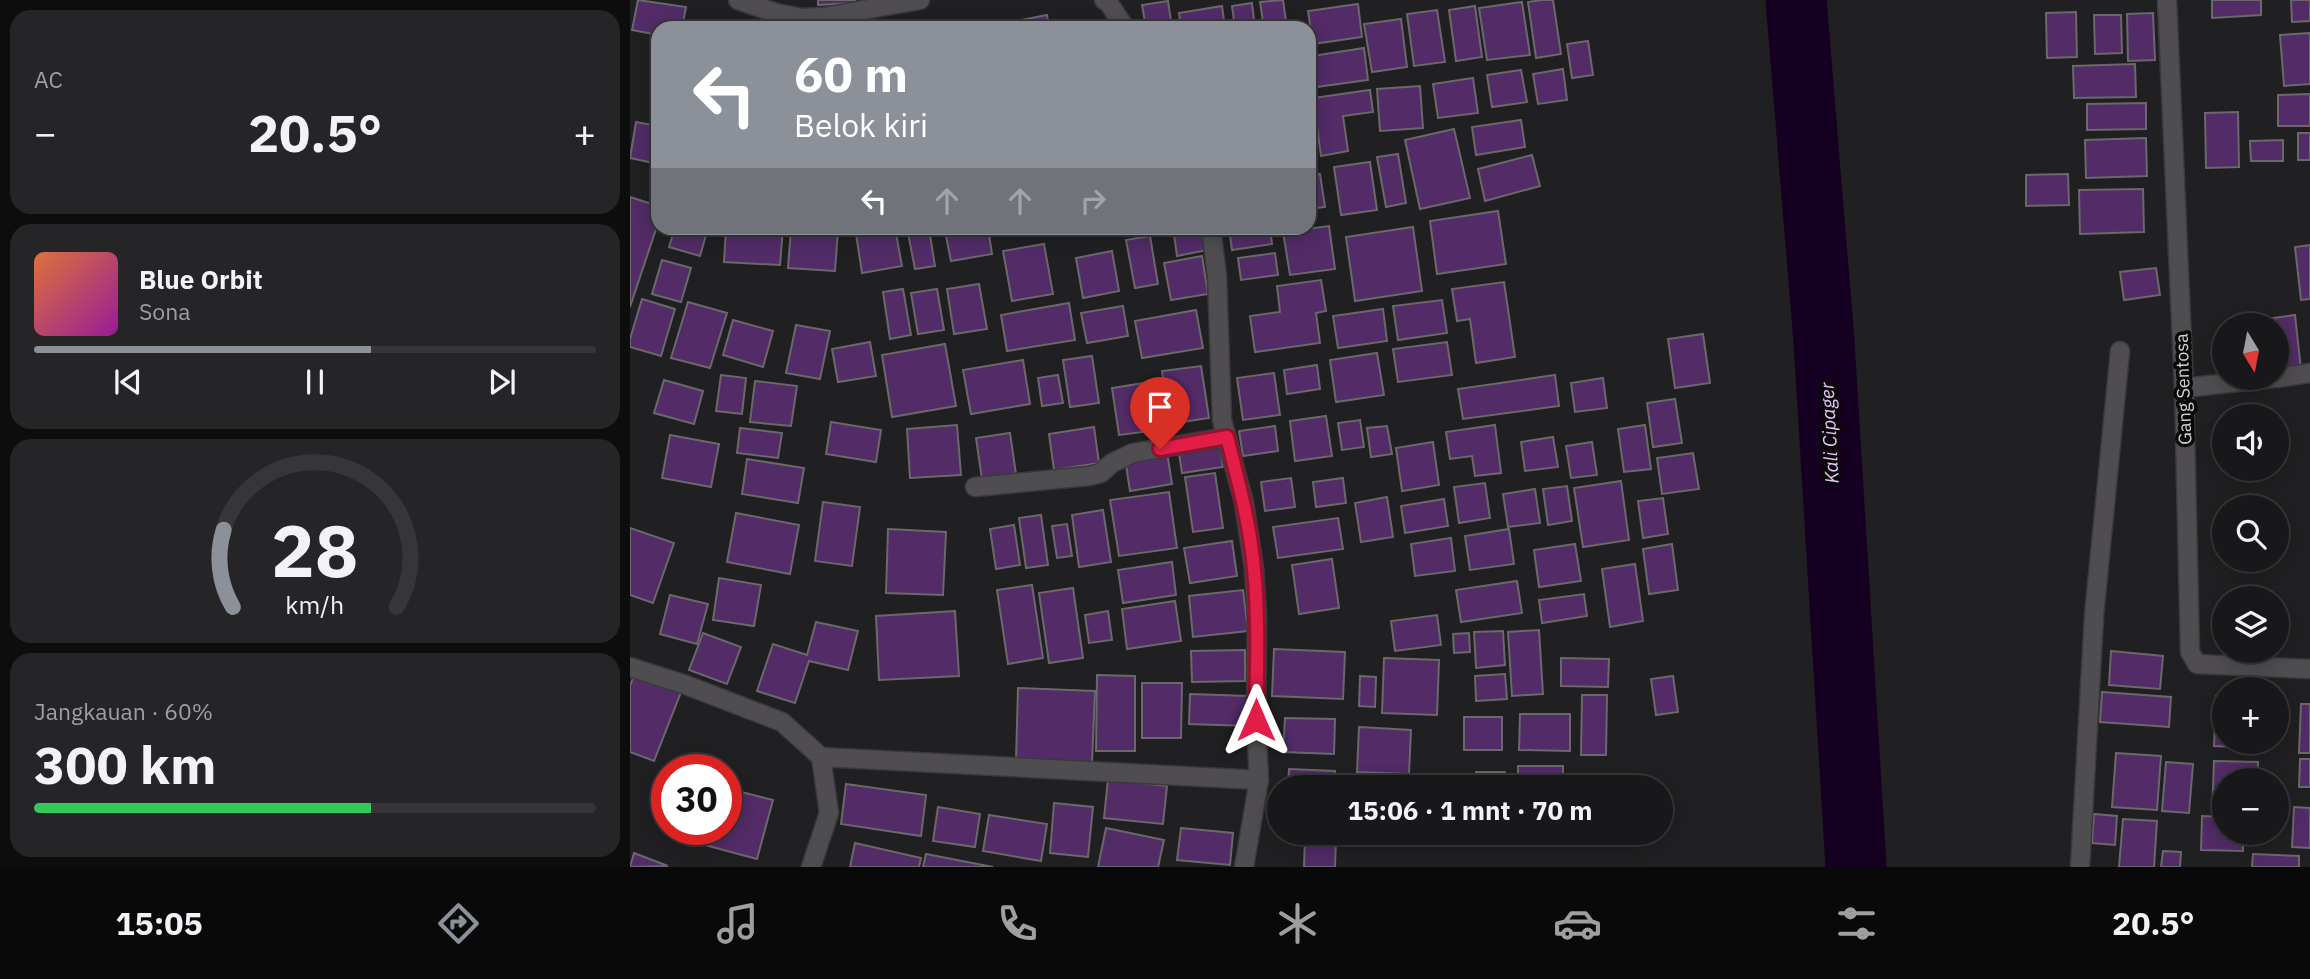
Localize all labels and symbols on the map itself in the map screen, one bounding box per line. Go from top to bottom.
north arrow [2212,313,2289,390]
street label: Gang Sentosa [2170,333,2196,445]
pin [1130,377,1190,449]
water label: Kali Cipager [1814,381,1844,484]
position arrow [1219,683,1293,757]
speed limit sign: 30 [651,754,742,845]

